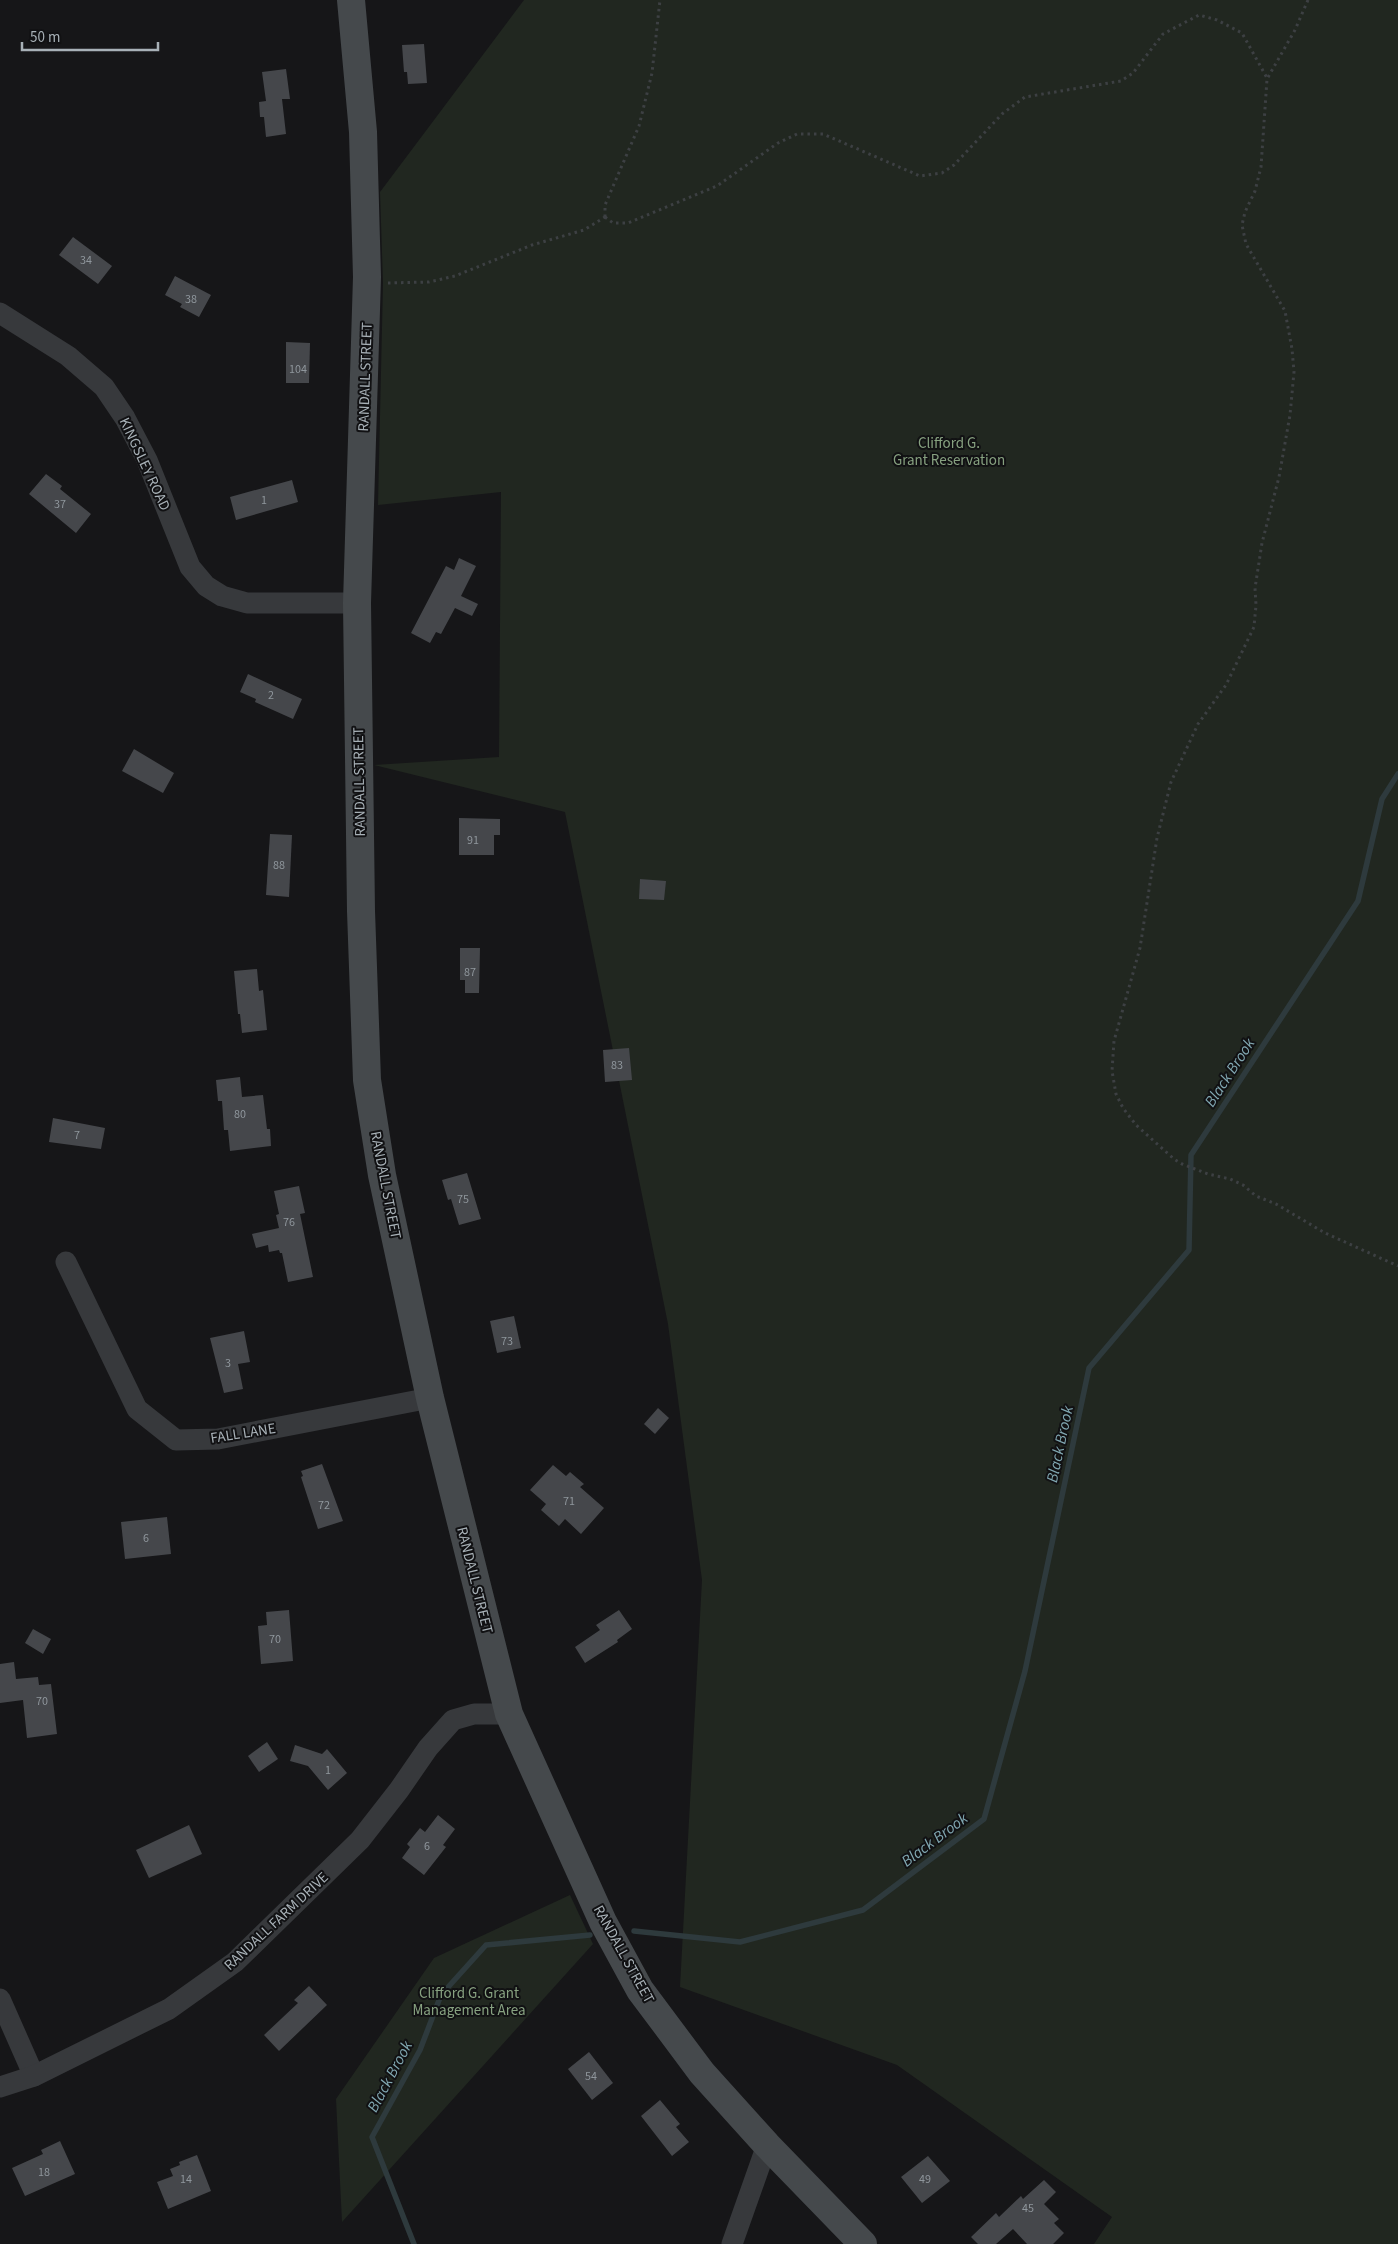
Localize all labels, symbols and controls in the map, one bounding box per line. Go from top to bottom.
scale bar [22,20,159,52]
text: 50 m [30,27,60,48]
house number: 34 [80,252,92,269]
house number: 38 [185,291,197,308]
street label: RANDALL STREET [353,322,378,432]
house number: 104 [289,361,307,378]
street label: KINGSLEY ROAD [114,414,175,514]
park label: Clifford G. Grant Reservation [893,433,1005,471]
house number: 1 [261,492,267,509]
house number: 37 [54,496,66,513]
house number: 2 [268,687,274,704]
street label: RANDALL STREET [348,727,371,837]
house number: 91 [467,832,479,849]
house number: 88 [273,857,285,874]
house number: 87 [464,964,476,981]
water label: Black Brook [1199,1034,1260,1111]
house number: 83 [611,1057,623,1074]
house number: 80 [234,1106,246,1123]
house number: 7 [74,1127,80,1144]
street label: RANDALL STREET [365,1129,406,1241]
house number: 75 [457,1191,469,1208]
house number: 76 [283,1214,295,1231]
house number: 73 [501,1333,513,1350]
house number: 3 [225,1355,231,1372]
water label: Black Brook [1041,1403,1079,1485]
street label: FALL LANE [209,1418,277,1449]
house number: 71 [563,1493,575,1510]
house number: 72 [318,1497,330,1514]
street label: RANDALL STREET [451,1525,498,1636]
house number: 6 [143,1530,149,1547]
house number: 70 [269,1631,281,1648]
house number: 70 [36,1693,48,1710]
house number: 1 [325,1762,331,1779]
water label: Black Brook [897,1807,973,1872]
house number: 6 [424,1838,430,1855]
street label: RANDALL FARM DRIVE [219,1867,333,1975]
street label: RANDALL STREET [588,1901,659,2007]
park label: Clifford G. Grant Management Area [412,1983,526,2021]
water label: Black Brook [362,2037,418,2116]
house number: 54 [585,2068,597,2085]
house number: 18 [38,2164,50,2181]
house number: 14 [180,2171,192,2188]
house number: 49 [919,2171,931,2188]
house number: 45 [1022,2200,1034,2217]

